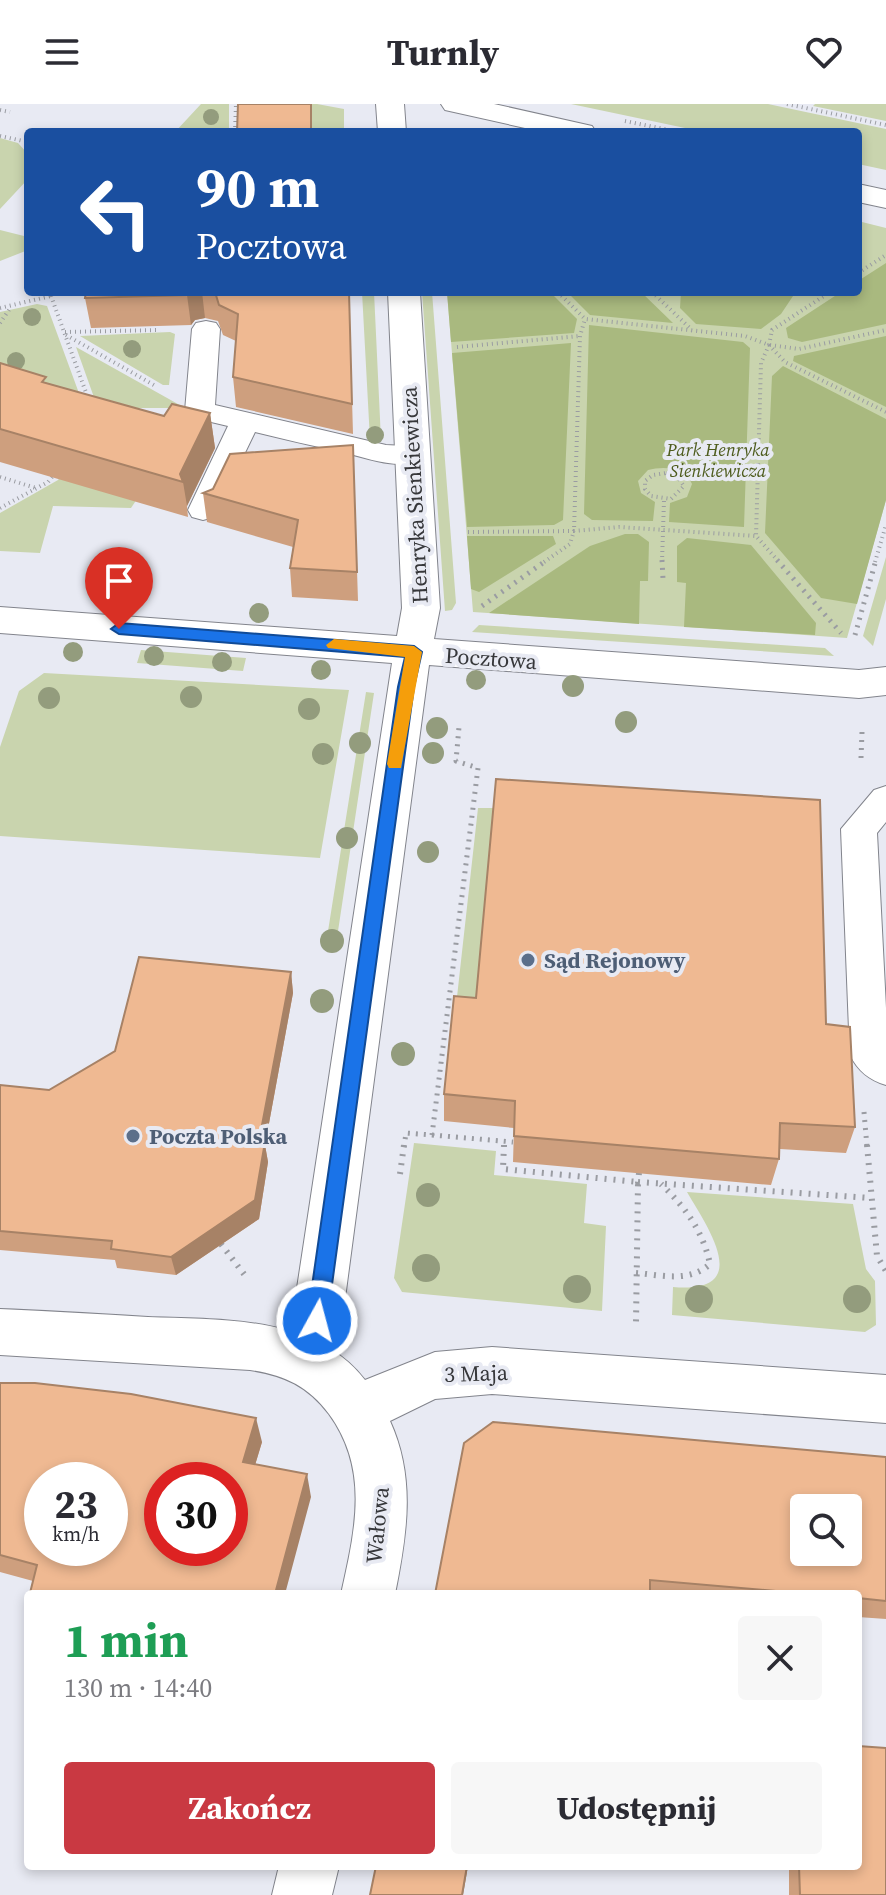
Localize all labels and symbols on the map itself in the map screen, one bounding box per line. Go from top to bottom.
street label: Henryka Sienkiewicza [393,385,435,604]
park label: Park Henryka Sienkiewicza [665,437,770,483]
pin [85,547,153,629]
street label: Pocztowa [444,640,539,676]
place label: Sąd Rejonowy [544,945,686,975]
marker: Sąd Rejonowy [519,951,537,969]
place label: Poczta Polska [149,1121,288,1151]
marker: Poczta Polska [124,1127,142,1145]
position arrow [275,1279,359,1363]
street label: 3 Maja [443,1357,509,1389]
speed limit sign: 30 [144,1462,248,1566]
street label: Wałowa [358,1484,396,1565]

